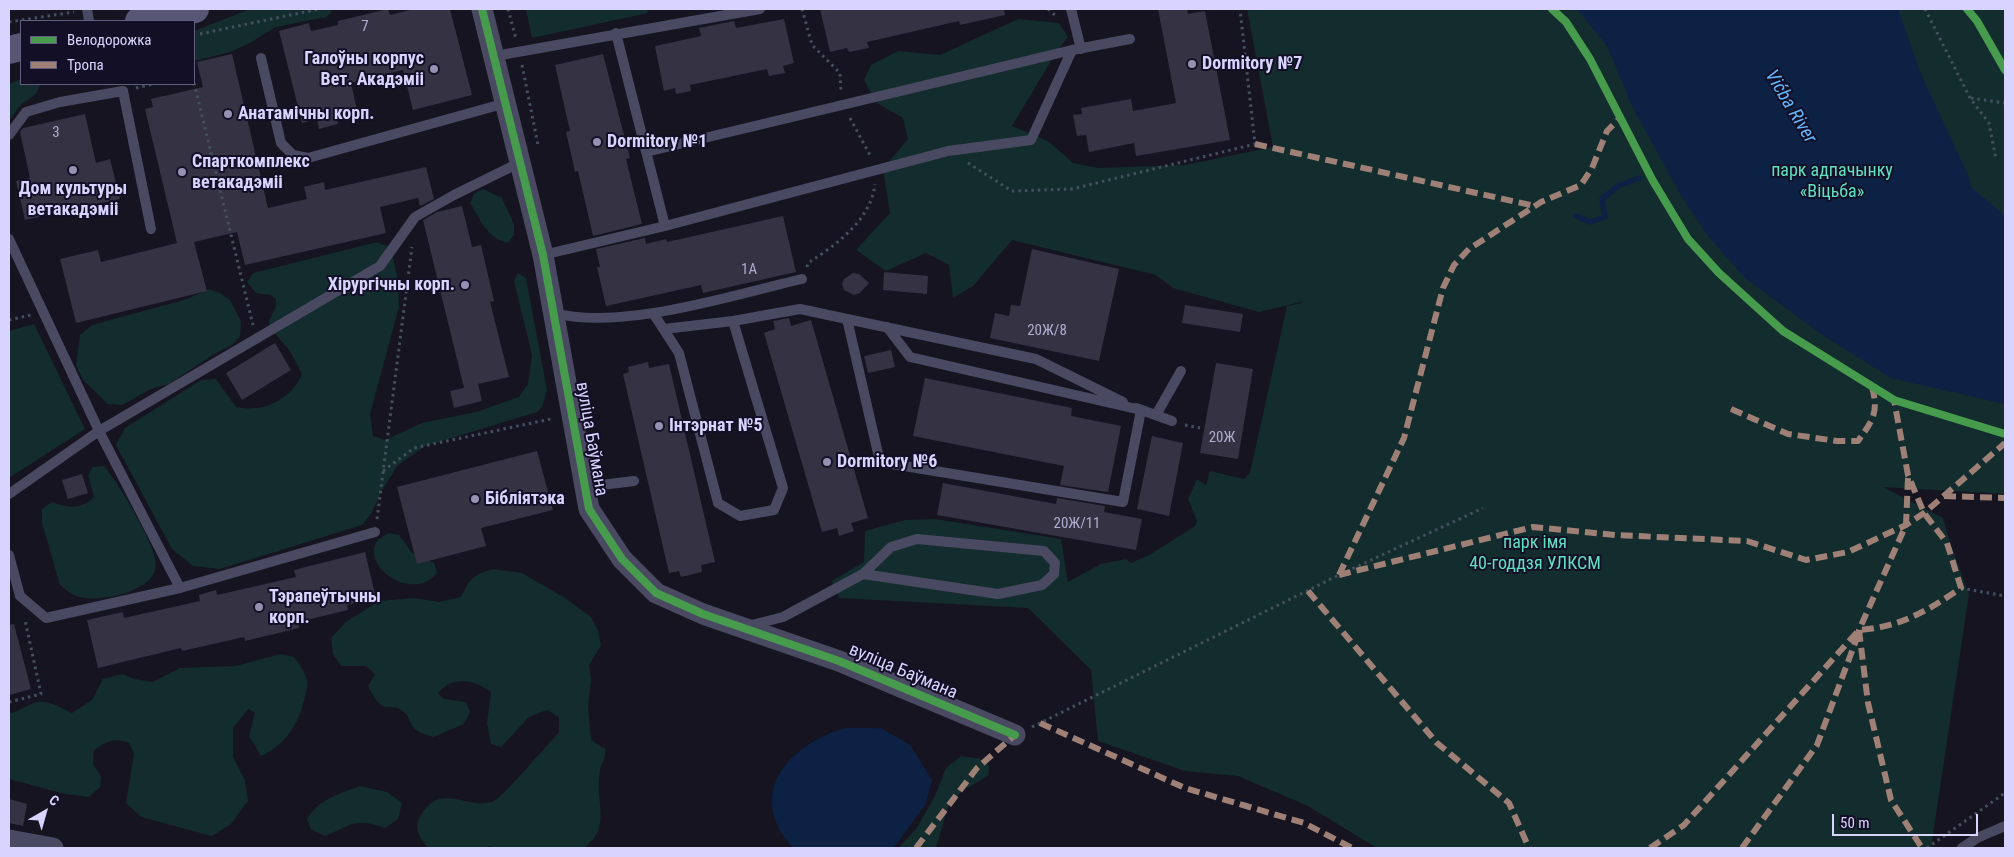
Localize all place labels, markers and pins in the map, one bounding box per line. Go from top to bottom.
place label: Галоўны корпус Вет. Акадэміі [304,48,424,90]
place label: Dormitory №7 [1202,53,1302,75]
marker: Dormitory №7 [1186,58,1198,70]
marker: Галоўны корпус Вет. Акадэміі [428,63,440,75]
place label: Анатамічны корп. [238,103,374,125]
marker: Анатамічны корп. [222,108,234,120]
place label: Dormitory №1 [607,131,707,153]
marker: Dormitory №1 [591,136,603,148]
place label: Спарткомплекс ветакадэміі [192,151,310,193]
marker: Дом культуры ветакадэміі [67,164,79,176]
marker: Спарткомплекс ветакадэміі [176,166,188,178]
place label: Дом культуры ветакадэміі [19,178,127,220]
place label: Хірургічны корп. [328,274,455,296]
marker: Хірургічны корп. [459,279,471,291]
place label: Інтэрнат №5 [669,415,763,437]
marker: Інтэрнат №5 [653,420,665,432]
place label: Dormitory №6 [837,451,937,473]
marker: Dormitory №6 [821,456,833,468]
place label: Бібліятэка [485,488,565,510]
marker: Бібліятэка [469,493,481,505]
place label: Тэрапеўтычны корп. [269,586,381,628]
marker: Тэрапеўтычны корп. [253,601,265,613]

